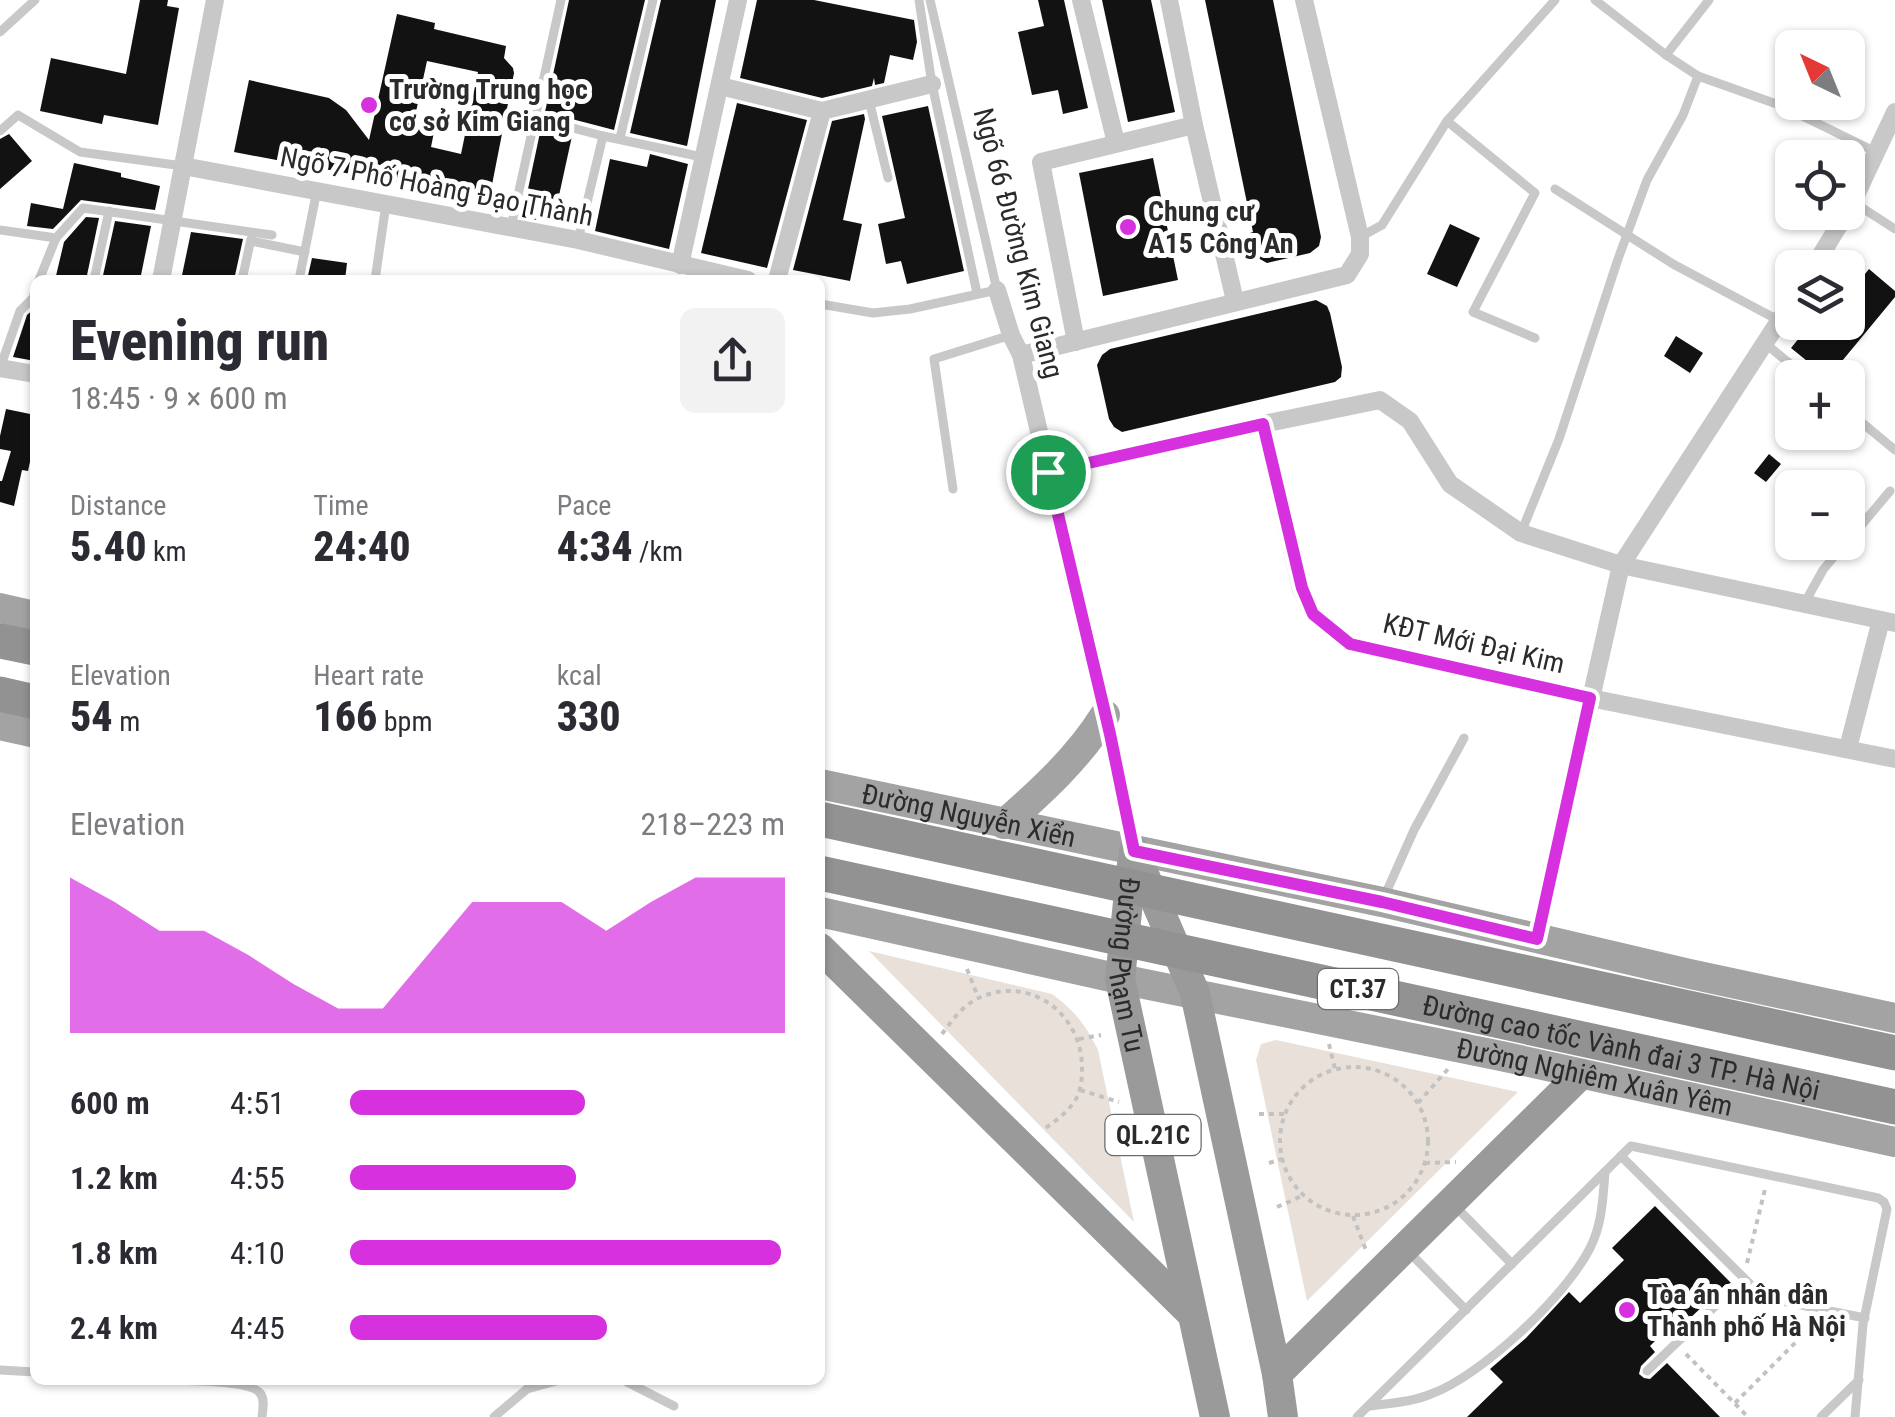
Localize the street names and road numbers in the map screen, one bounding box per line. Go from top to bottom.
street label: Ngõ 66 Đường Kim Giang [967,104,1070,382]
street label: Ngõ 7 Phố Hoàng Đạo Thành [277,140,596,233]
street label: KĐT Mới Đại Kim [1380,607,1568,680]
street label: Đường Nguyễn Xiển [859,777,1079,854]
street label: Đường Phạm Tu [1102,876,1151,1055]
road number: CT.37 [1318,969,1398,1009]
street label: Đường cao tốc Vành đai 3 TP. Hà Nội [1420,989,1823,1107]
street label: Đường Nghiêm Xuân Yêm [1454,1031,1736,1123]
road number: QL.21C [1106,1115,1200,1155]

